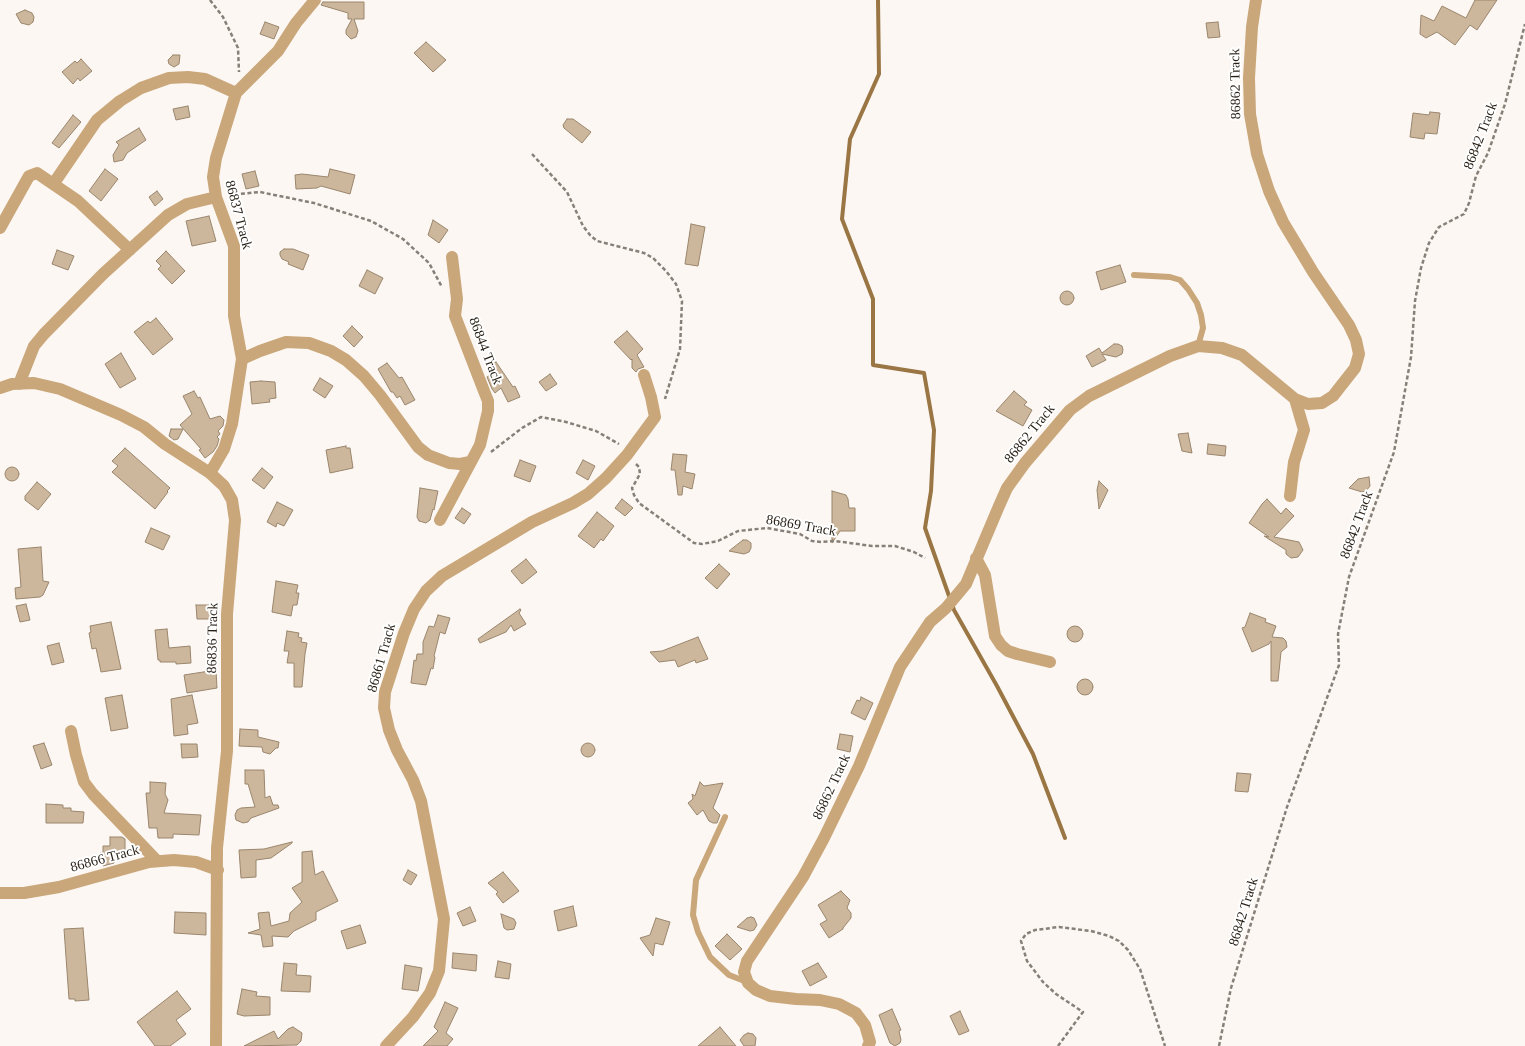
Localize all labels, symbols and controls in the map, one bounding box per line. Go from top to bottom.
street label: 86862 Track [1227,49,1245,119]
street label: 86842 Track [1460,100,1502,172]
street label: 86837 Track [221,179,255,251]
street label: 86844 Track [464,315,506,387]
street label: 86862 Track [1001,401,1059,467]
street label: 86842 Track [1337,489,1377,561]
street label: 86869 Track [765,512,837,540]
street label: 86836 Track [204,603,222,673]
street label: 86861 Track [364,622,400,694]
street label: 86862 Track [809,751,855,823]
street label: 86866 Track [69,842,141,876]
street label: 86842 Track [1226,876,1262,948]

